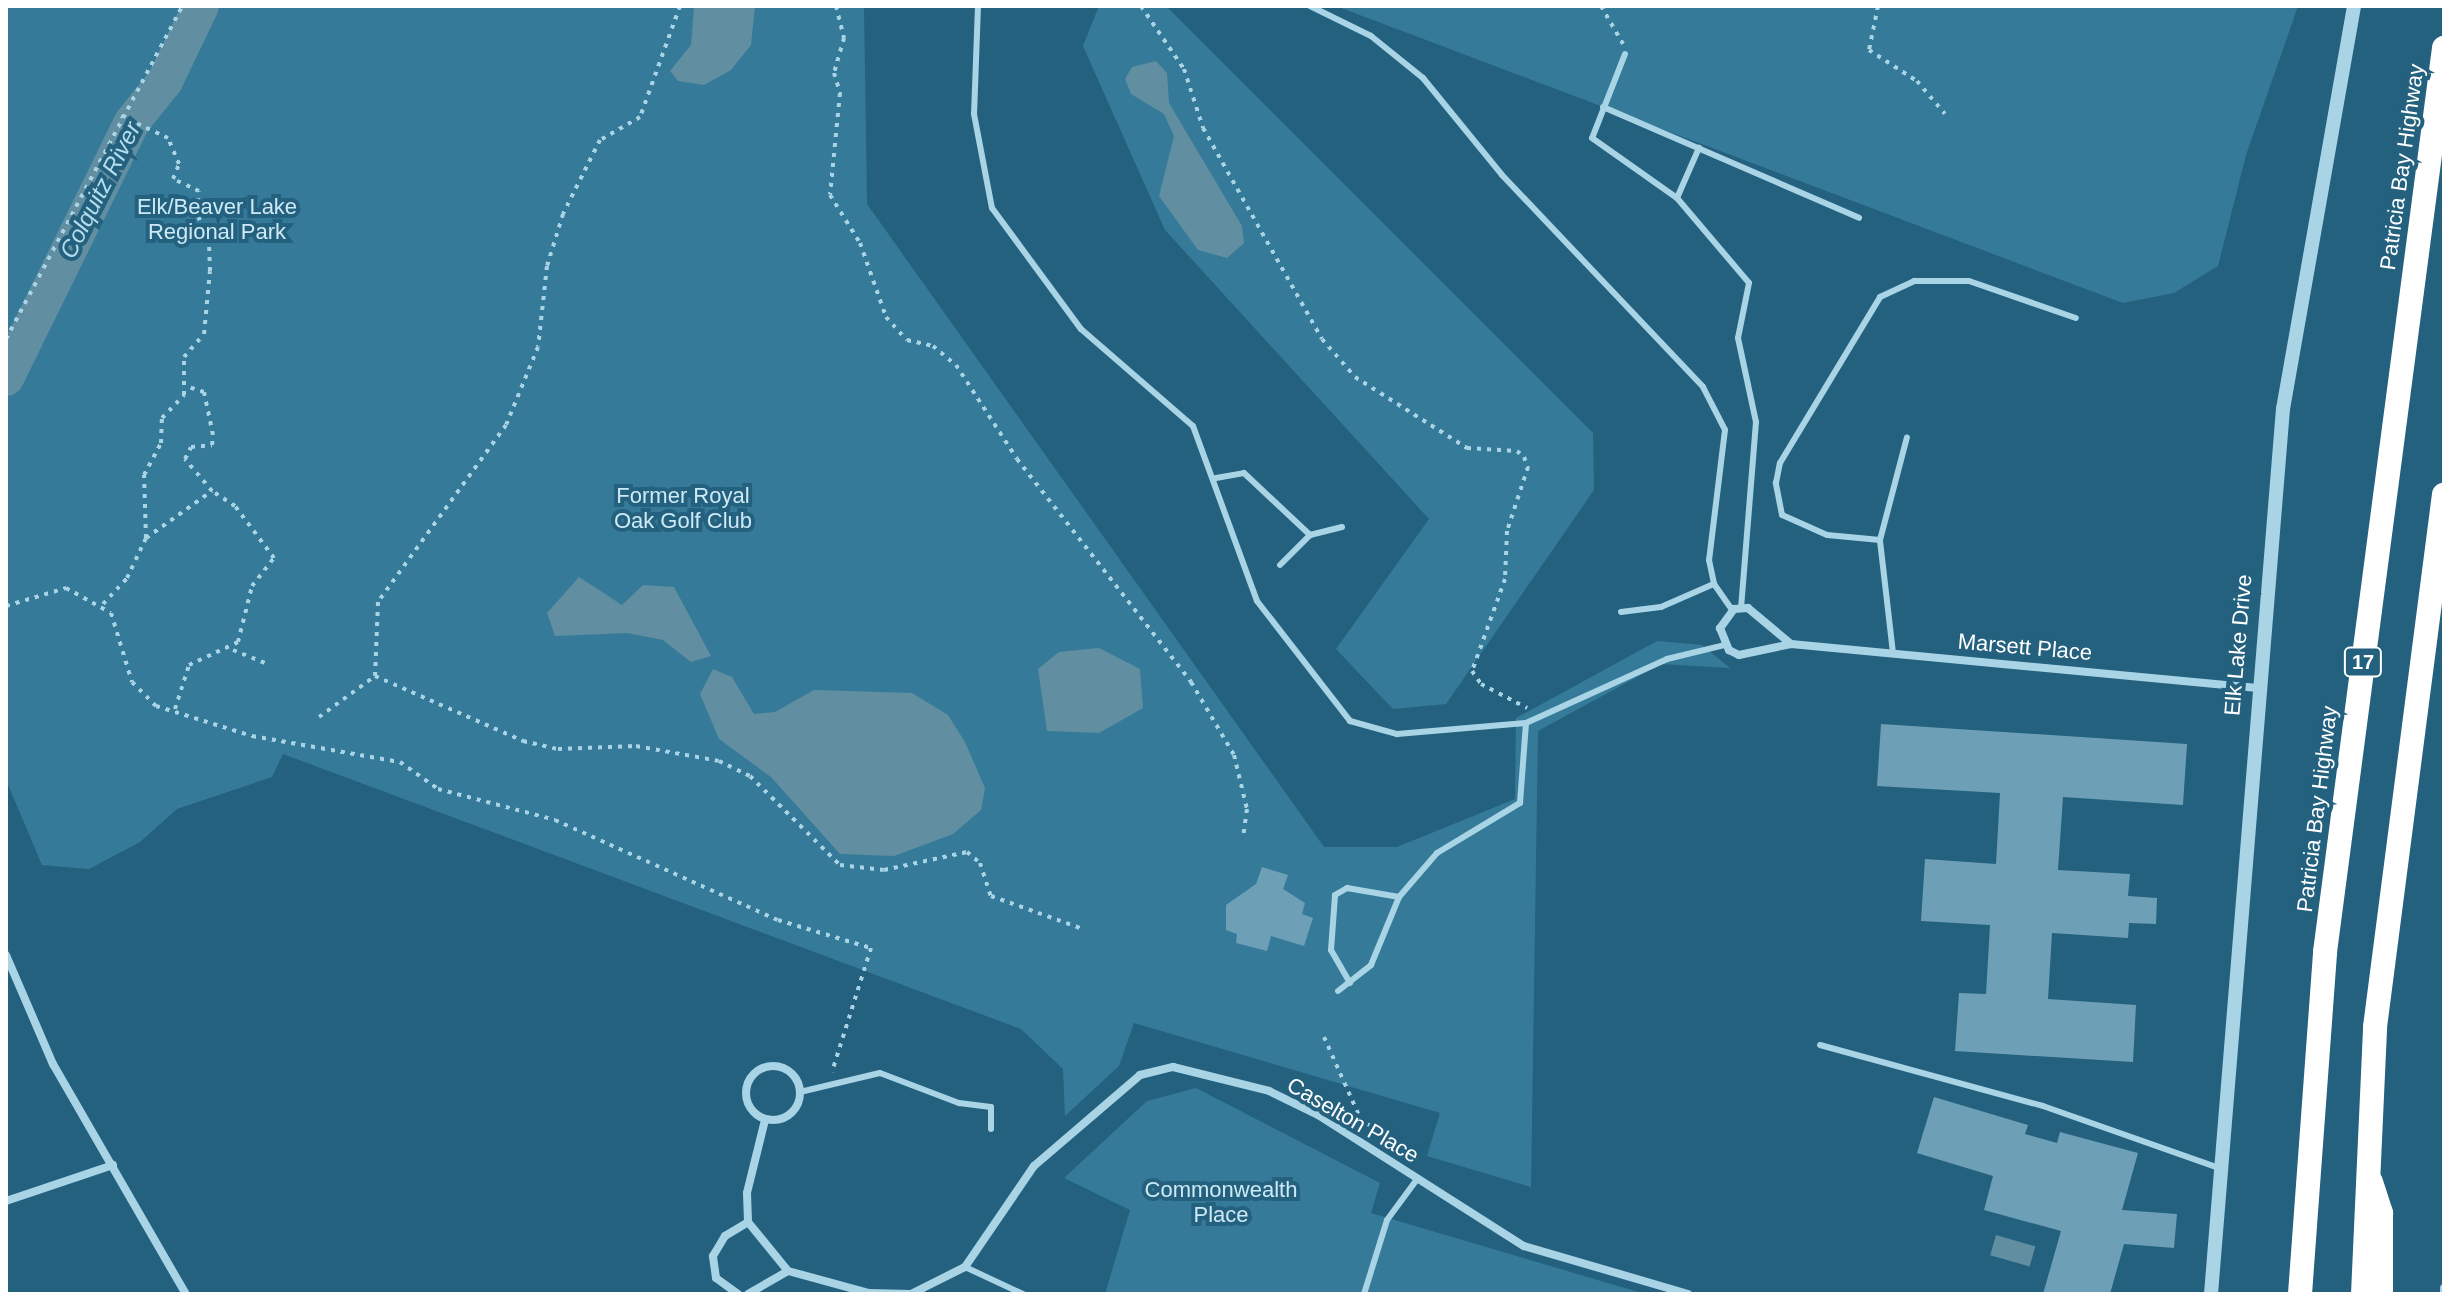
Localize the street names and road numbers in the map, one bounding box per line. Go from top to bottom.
street label: Patricia Bay Highway [2374,62,2430,272]
street label: Elk Lake Drive [2219,573,2257,717]
street label: Marsett Place [1957,628,2093,666]
road number: 17 [2343,646,2383,678]
street label: Patricia Bay Highway [2291,704,2343,914]
street label: Caselton Place [1282,1072,1424,1168]

